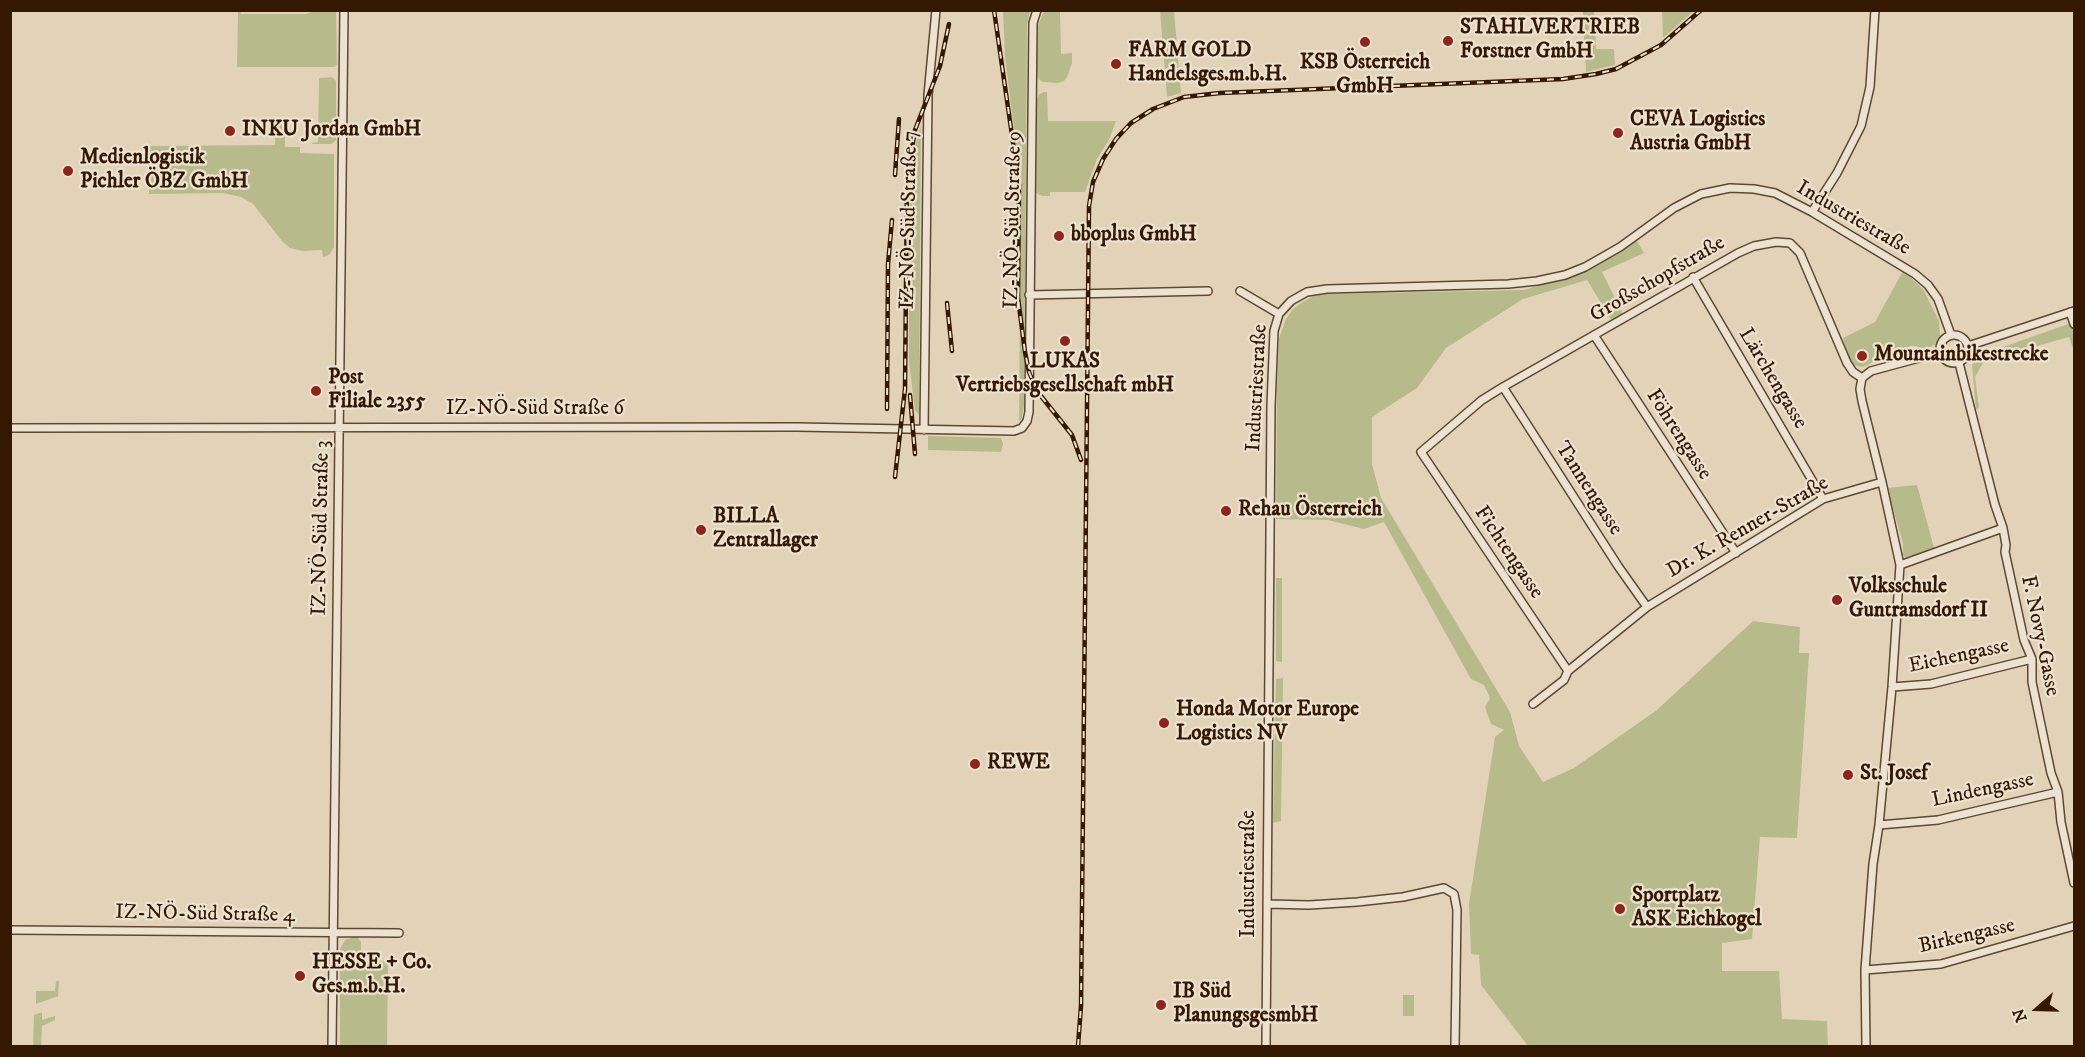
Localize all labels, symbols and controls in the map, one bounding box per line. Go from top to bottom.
place label: STAHLVERTRIEB Forstner GmbH [1460,16,1640,66]
marker: STAHLVERTRIEB Forstner GmbH [1441,34,1455,48]
marker: KSB Österreich GmbH [1358,35,1372,49]
place label: FARM GOLD Handelsges.m.b.H. [1128,39,1287,89]
place label: KSB Österreich GmbH [1300,51,1430,101]
marker: FARM GOLD Handelsges.m.b.H. [1109,57,1123,71]
place label: CEVA Logistics Austria GmbH [1630,108,1765,158]
place label: INKU Jordan GmbH [242,118,421,144]
marker: INKU Jordan GmbH [223,124,237,138]
marker: CEVA Logistics Austria GmbH [1611,126,1625,140]
street label: IZ-NÖ-Süd Straße 7 [896,130,924,310]
street label: IZ-NÖ-Süd Straße 9 [1000,131,1028,309]
place label: Medienlogistik Pichler ÖBZ GmbH [80,146,248,196]
marker: Medienlogistik Pichler ÖBZ GmbH [61,164,75,178]
street label: Industriestraße [1791,176,1915,262]
place label: bboplus GmbH [1071,223,1197,249]
marker: bboplus GmbH [1052,229,1066,243]
street label: Großschopfstraße [1586,231,1730,329]
street label: Industriestraße [1242,324,1274,452]
street label: Lärchengasse [1732,324,1812,434]
marker: LUKAS Vertriebsgesellschaft mbH [1058,334,1072,348]
place label: Mountainbikestrecke [1874,343,2049,369]
marker: Mountainbikestrecke [1855,349,1869,363]
place label: LUKAS Vertriebsgesellschaft mbH [956,350,1174,400]
place label: Post Filiale 2355 [328,366,425,416]
marker: Post Filiale 2355 [309,384,323,398]
street label: Föhrengasse [1639,385,1717,485]
street label: IZ-NÖ-Süd Straße 6 [446,397,624,423]
street label: Tannengasse [1548,438,1628,540]
street label: IZ-NÖ-Süd Straße 3 [308,440,336,616]
street label: Dr. K. Renner-Straße [1663,471,1833,585]
place label: Rehau Österreich [1238,498,1382,524]
street label: Fichtengasse [1468,502,1548,604]
marker: Rehau Österreich [1219,504,1233,518]
place label: BILLA Zentrallager [713,505,818,555]
marker: BILLA Zentrallager [694,523,708,537]
street label: F. Novy-Gasse [2014,574,2064,698]
place label: Volksschule Guntramsdorf II [1849,575,1988,625]
marker: Volksschule Guntramsdorf II [1830,593,1844,607]
street label: Eichengasse [1907,634,2011,680]
place label: Honda Motor Europe Logistics NV [1176,698,1359,748]
marker: Honda Motor Europe Logistics NV [1157,716,1171,730]
place label: REWE [987,751,1050,777]
marker: REWE [968,757,982,771]
place label: St. Josef [1860,762,1928,788]
marker: St. Josef [1841,768,1855,782]
street label: Lindengasse [1930,768,2036,814]
street label: Industriestraße [1237,810,1263,938]
place label: Sportplatz ASK Eichkogel [1632,884,1762,934]
street label: IZ-NÖ-Süd Straße 4 [115,901,295,929]
marker: Sportplatz ASK Eichkogel [1613,902,1627,916]
street label: Birkengasse [1916,914,2018,960]
place label: HESSE + Co. Ges.m.b.H. [312,951,431,1001]
marker: HESSE + Co. Ges.m.b.H. [293,969,307,983]
north arrow [2007,979,2067,1039]
place label: IB Süd PlanungsgesmbH [1173,980,1318,1030]
marker: IB Süd PlanungsgesmbH [1154,998,1168,1012]
text: N [2008,1006,2032,1025]

